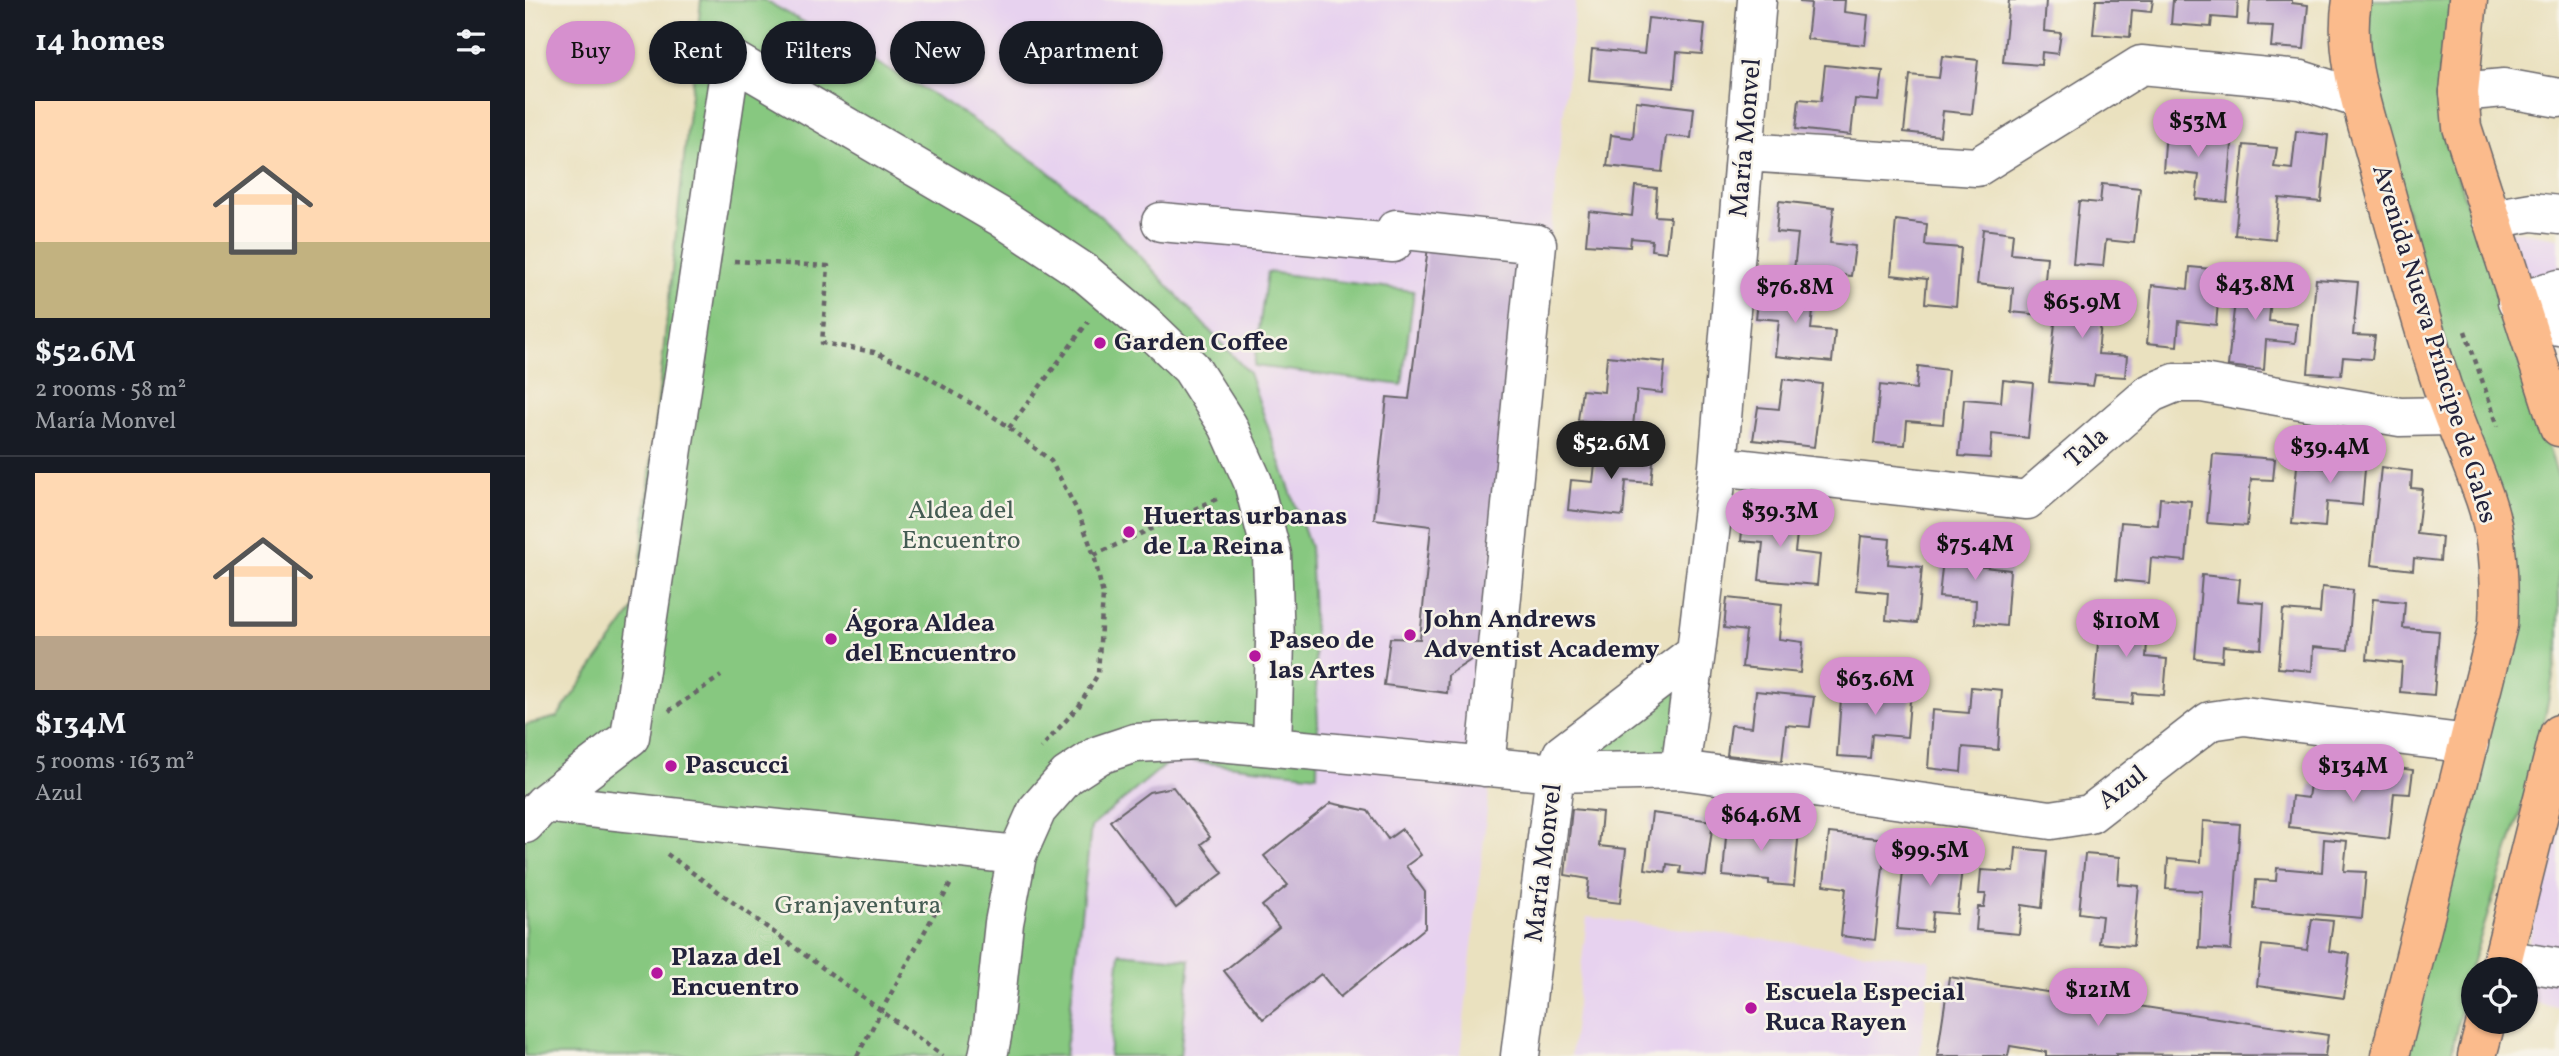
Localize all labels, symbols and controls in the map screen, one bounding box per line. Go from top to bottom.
text: 14 homes [35,21,165,63]
chip: Buy [546,21,635,84]
chip: Rent [649,21,747,84]
chip: Filters [761,21,876,84]
chip: New [890,21,985,84]
chip: Apartment [999,21,1163,84]
icon: filters [452,23,490,61]
street label: María Monvel [1721,57,1771,219]
pin: $53M [2157,100,2239,159]
text: $53M [2169,106,2227,138]
icon: home [200,147,326,273]
street label: Avenida Nueva Príncipe de Gales [2362,160,2506,528]
pin: $43.8M [2198,262,2312,322]
pin: $76.8M [1738,266,1852,325]
text: $43.8M [2216,269,2295,301]
text: $76.8M [1756,272,1834,304]
pin: $65.9M [2025,280,2139,340]
text: $65.9M [2043,287,2121,319]
place label: Garden Coffee [1114,325,1288,361]
text: $52.6M [35,332,136,374]
marker: Garden Coffee [1092,335,1108,351]
text: 2 rooms · 58 m² [35,374,186,406]
text: María Monvel [35,406,176,438]
street label: Tala [2057,419,2117,477]
pin: $52.6M [1554,421,1668,481]
pin: $39.4M [2273,426,2387,485]
text: $52.6M [1572,428,1650,460]
text: $39.4M [2290,432,2370,464]
pin: $39.3M [1723,490,1837,549]
park label: Aldea del Encuentro [901,493,1021,559]
text: $39.3M [1742,496,1818,528]
place label: Huertas urbanas de La Reina [1143,499,1347,565]
icon: home [200,519,326,645]
pin: $75.4M [1918,522,2032,582]
marker: Huertas urbanas de La Reina [1121,524,1137,540]
text: $75.4M [1936,529,2014,561]
pin: $110M [2077,600,2175,659]
place label: John Andrews Adventist Academy [1423,602,1660,668]
place label: Ágora Aldea del Encuentro [845,606,1016,672]
text: $110M [2092,606,2160,638]
place label: Paseo de las Artes [1269,623,1375,689]
marker: John Andrews Adventist Academy [1402,627,1418,643]
marker: Ágora Aldea del Encuentro [823,631,839,647]
marker: Paseo de las Artes [1247,648,1263,664]
pin: $63.6M [1818,658,1932,717]
text: $63.6M [1836,664,1914,696]
text: $134M [35,704,126,746]
pin: $134M [2304,744,2402,804]
text: 5 rooms · 163 m² [35,746,194,778]
place label: Pascucci [685,748,789,784]
text: $134M [2318,751,2388,783]
street label: Azul [2091,757,2155,819]
marker: Pascucci [663,758,679,774]
text: Azul [35,778,83,810]
street label: María Monvel [1516,782,1572,944]
pin: $64.6M [1704,794,1818,853]
text: $64.6M [1721,800,1801,832]
pin: $99.5M [1873,828,1987,888]
text: $99.5M [1891,835,1969,867]
park label: Granjaventura [775,888,941,924]
place label: Plaza del Encuentro [671,940,799,1006]
map controls [2461,957,2538,1034]
button: locate [2461,957,2538,1034]
marker: Plaza del Encuentro [649,965,665,981]
pin: $121M [2049,968,2147,1028]
place label: Escuela Especial Ruca Rayen [1765,975,1965,1041]
text: $121M [2065,975,2131,1007]
marker: Escuela Especial Ruca Rayen [1743,1000,1759,1016]

